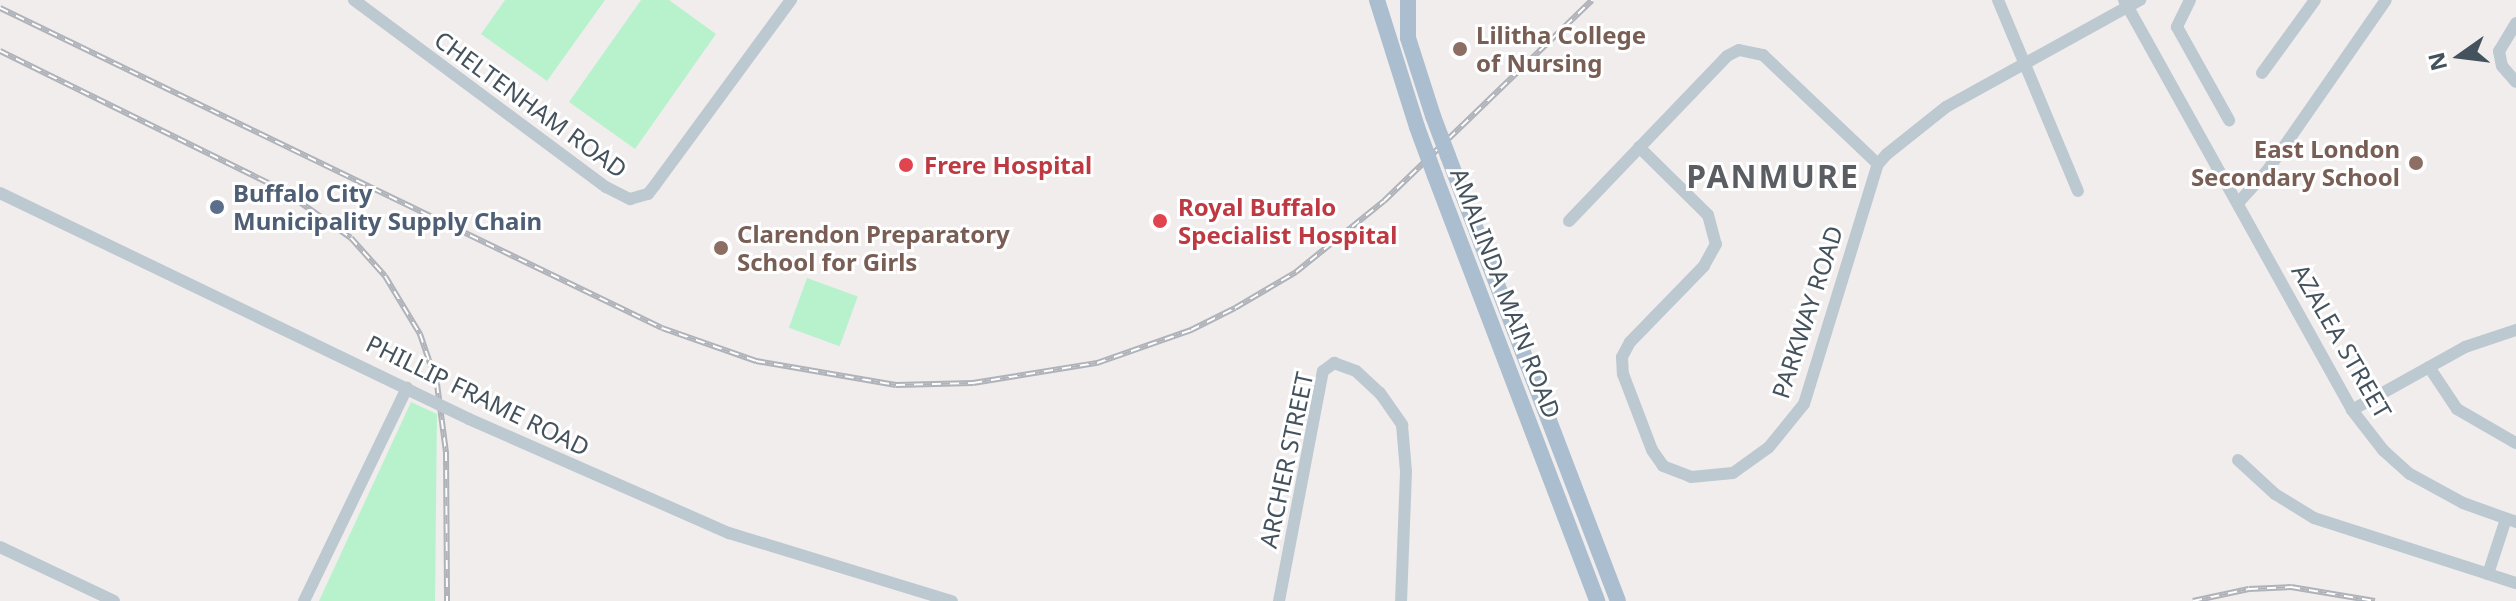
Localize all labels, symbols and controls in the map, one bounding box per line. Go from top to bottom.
north arrow [2420,16,2500,96]
place label: Lilitha College of Nursing [1476,21,1646,77]
street label: CHELTENHAM ROAD [429,25,633,183]
marker: Lilitha College of Nursing [1451,40,1469,58]
text: N [2420,50,2453,74]
place label: East London Secondary School [2191,135,2400,191]
place label: Frere Hospital [924,151,1092,179]
marker: Frere Hospital [895,154,917,176]
marker: East London Secondary School [2407,154,2425,172]
district label: PANMURE [1686,157,1860,195]
street label: AMALINDA MAIN ROAD [1445,164,1567,422]
place label: Buffalo City Municipality Supply Chain [233,179,542,235]
place label: Royal Buffalo Specialist Hospital [1178,193,1397,249]
marker: Buffalo City Municipality Supply Chain [208,198,226,216]
marker: Royal Buffalo Specialist Hospital [1149,210,1171,232]
place label: Clarendon Preparatory School for Girls [737,220,1010,276]
street label: PARKWAY ROAD [1766,222,1848,402]
marker: Clarendon Preparatory School for Girls [712,239,730,257]
street label: AZALEA STREET [2286,259,2398,423]
street label: PHILLIP FRAME ROAD [362,328,594,462]
street label: ARCHER STREET [1253,369,1319,551]

